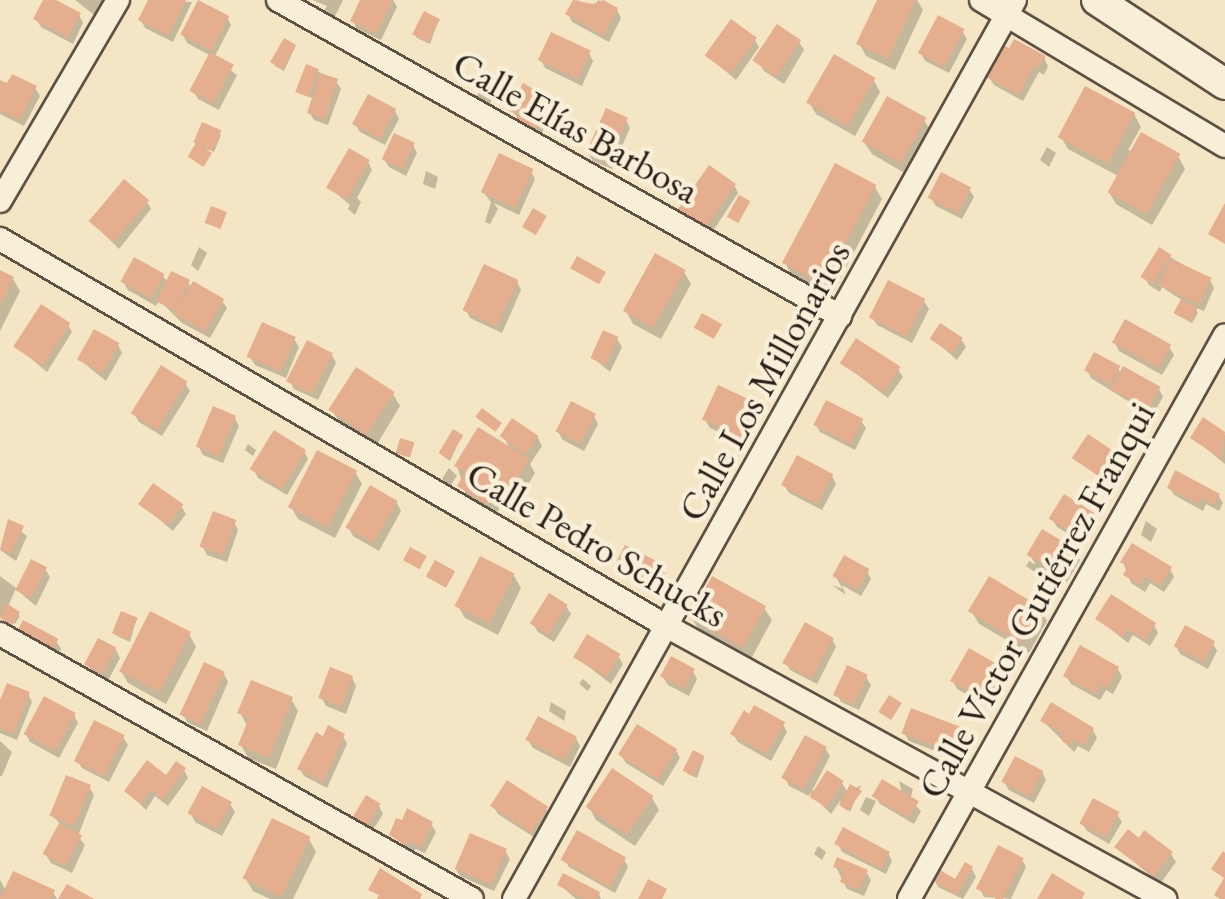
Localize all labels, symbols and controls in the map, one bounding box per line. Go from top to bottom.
street label: Calle Elías Barbosa [445,41,707,213]
street label: Calle Los Millonarios [668,233,860,529]
street label: Calle Víctor Gutiérrez Franqui [908,394,1164,806]
street label: Calle Pedro Schucks [459,451,735,637]

